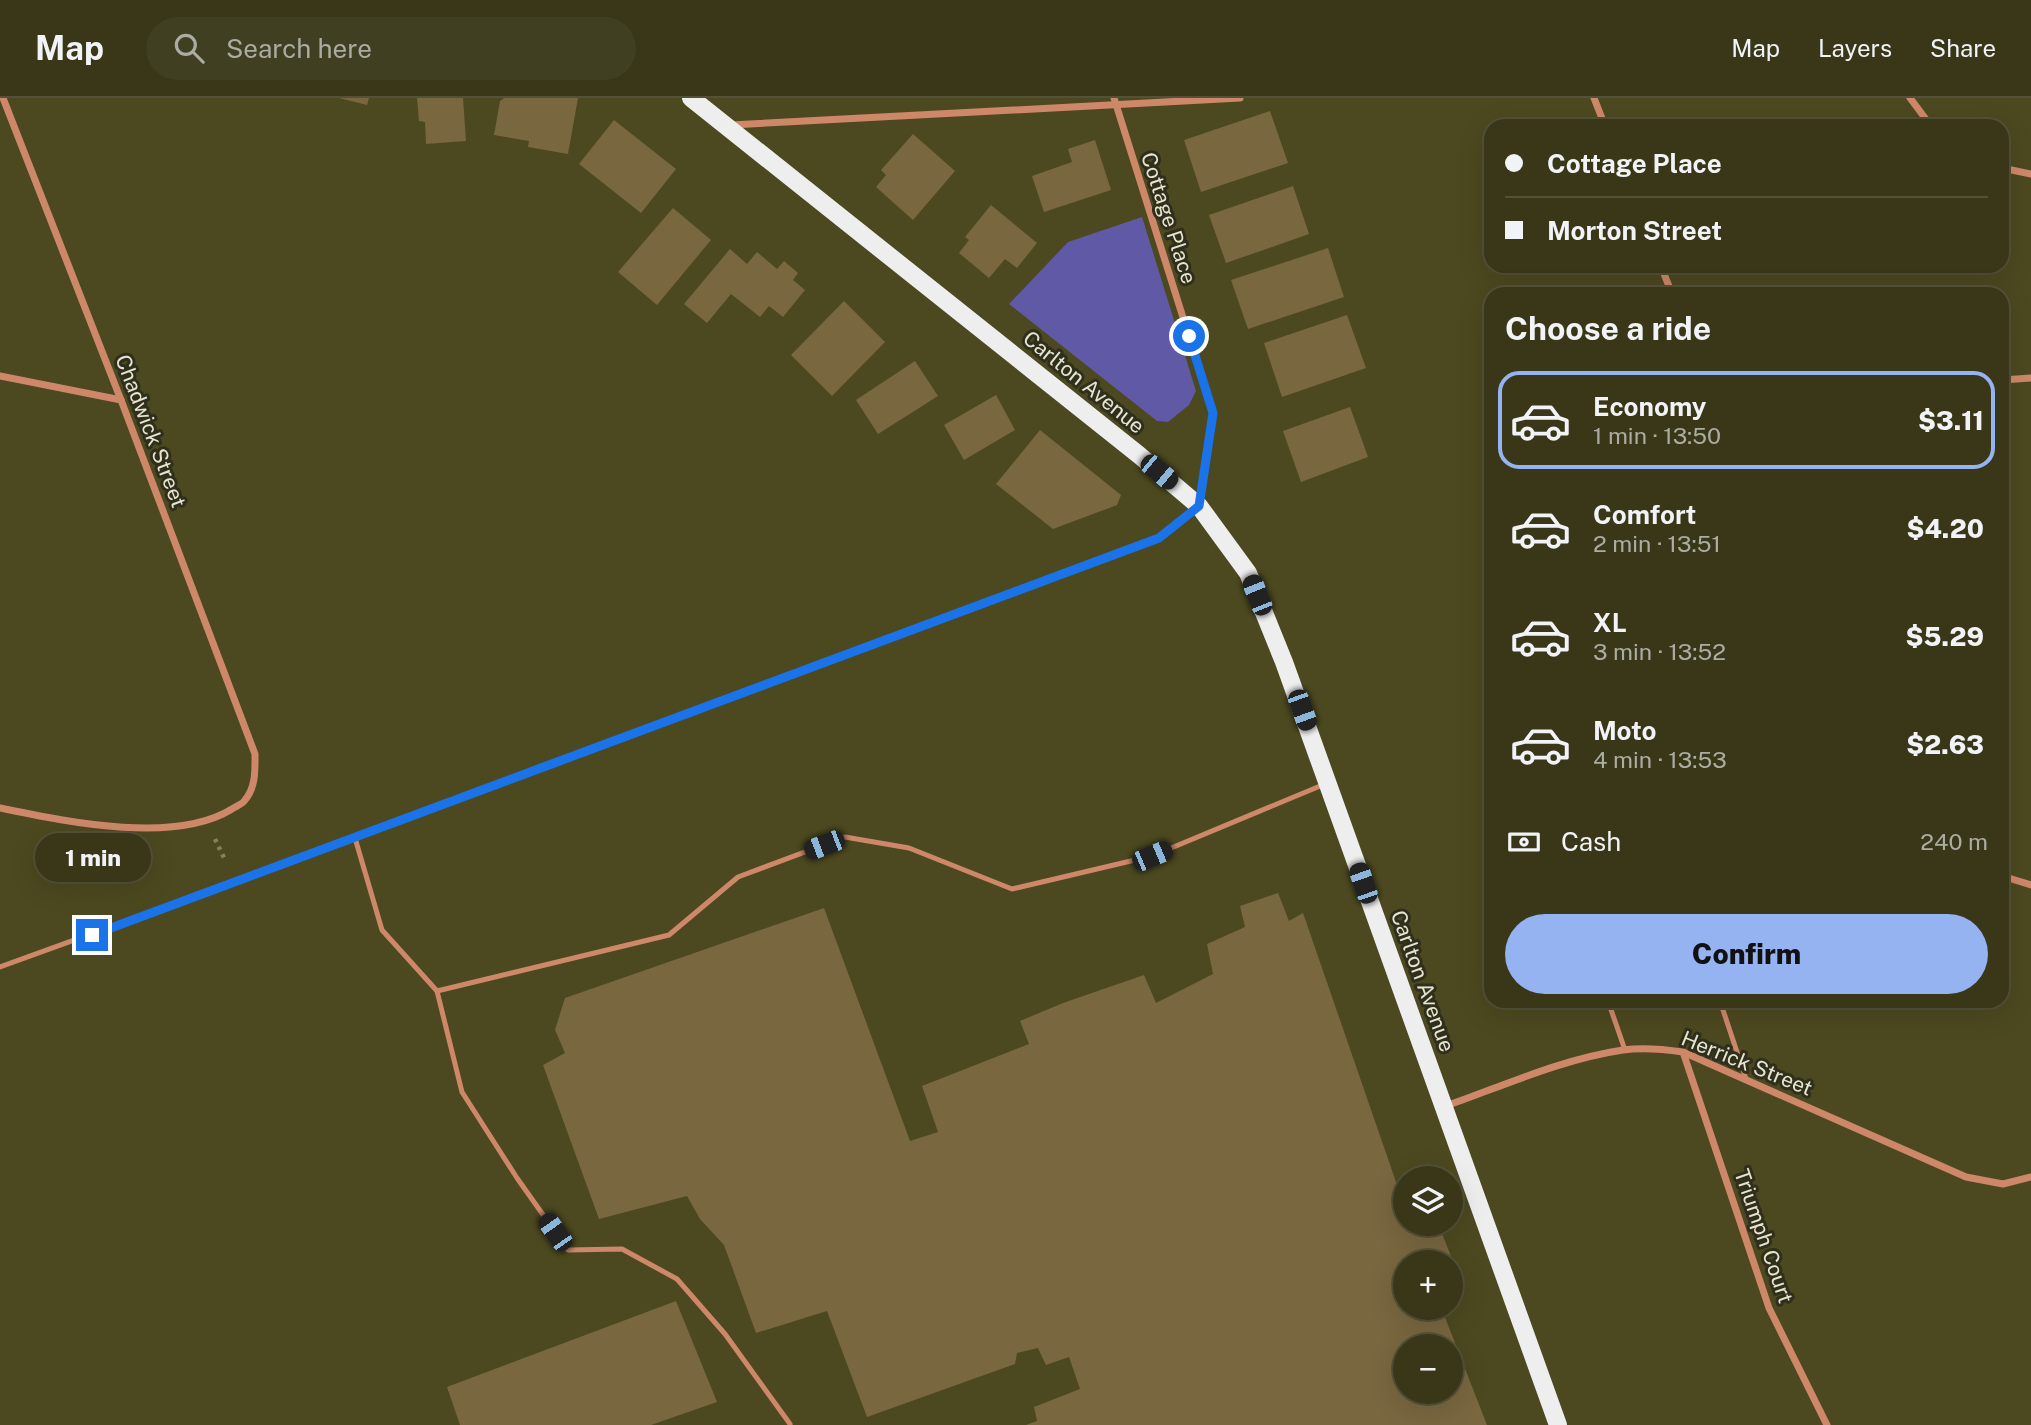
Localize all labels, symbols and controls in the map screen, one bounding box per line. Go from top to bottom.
search box [146,17,636,80]
text: Map [35,29,104,67]
icon: search [170,29,208,67]
text: Search here [226,33,372,64]
text: Map [1731,34,1780,62]
text: Layers [1818,34,1892,62]
text: Share [1930,34,1996,62]
text: Cottage Place [1547,148,1722,179]
street label: Cottage Place [1136,149,1202,287]
text: Morton Street [1547,215,1722,246]
text: Choose a ride [1505,310,1711,347]
route start [1173,320,1205,352]
street label: Carlton Avenue [1018,325,1150,439]
street label: Chadwick Street [110,351,192,511]
icon: car [1509,389,1572,452]
text: Economy [1593,391,1706,422]
text: $3.11 [1918,405,1984,436]
text: 1 min · 13:50 [1593,422,1721,449]
car [1137,450,1182,494]
icon: car [1509,497,1572,560]
text: Comfort [1593,499,1696,530]
text: $4.20 [1906,513,1984,544]
text: 2 min · 13:51 [1593,530,1721,557]
car [1240,572,1275,618]
icon: car [1509,605,1572,668]
text: XL [1593,607,1627,638]
text: $5.29 [1906,621,1984,652]
text: 3 min · 13:52 [1593,638,1726,665]
car [1285,687,1320,733]
icon: car [1509,713,1572,776]
text: Moto [1593,715,1656,746]
text: $2.63 [1906,729,1984,760]
text: 4 min · 13:53 [1593,746,1727,773]
icon: cash [1505,823,1543,861]
text: Cash [1561,826,1621,857]
car [801,828,848,862]
text: 240 m [1920,828,1988,855]
callout: 1 min [34,834,150,882]
car [1129,838,1176,874]
text: 1 min [65,844,121,871]
car [1347,860,1380,906]
street label: Carlton Avenue [1386,907,1460,1055]
button: Confirm [1505,914,1988,994]
route end [76,919,108,951]
street label: Herrick Street [1678,1025,1816,1101]
map controls [1393,1166,1463,1404]
button: layers [1393,1166,1463,1236]
street label: Triumph Court [1729,1166,1799,1306]
car [535,1209,576,1255]
button: + [1393,1250,1463,1320]
button: − [1393,1334,1463,1404]

